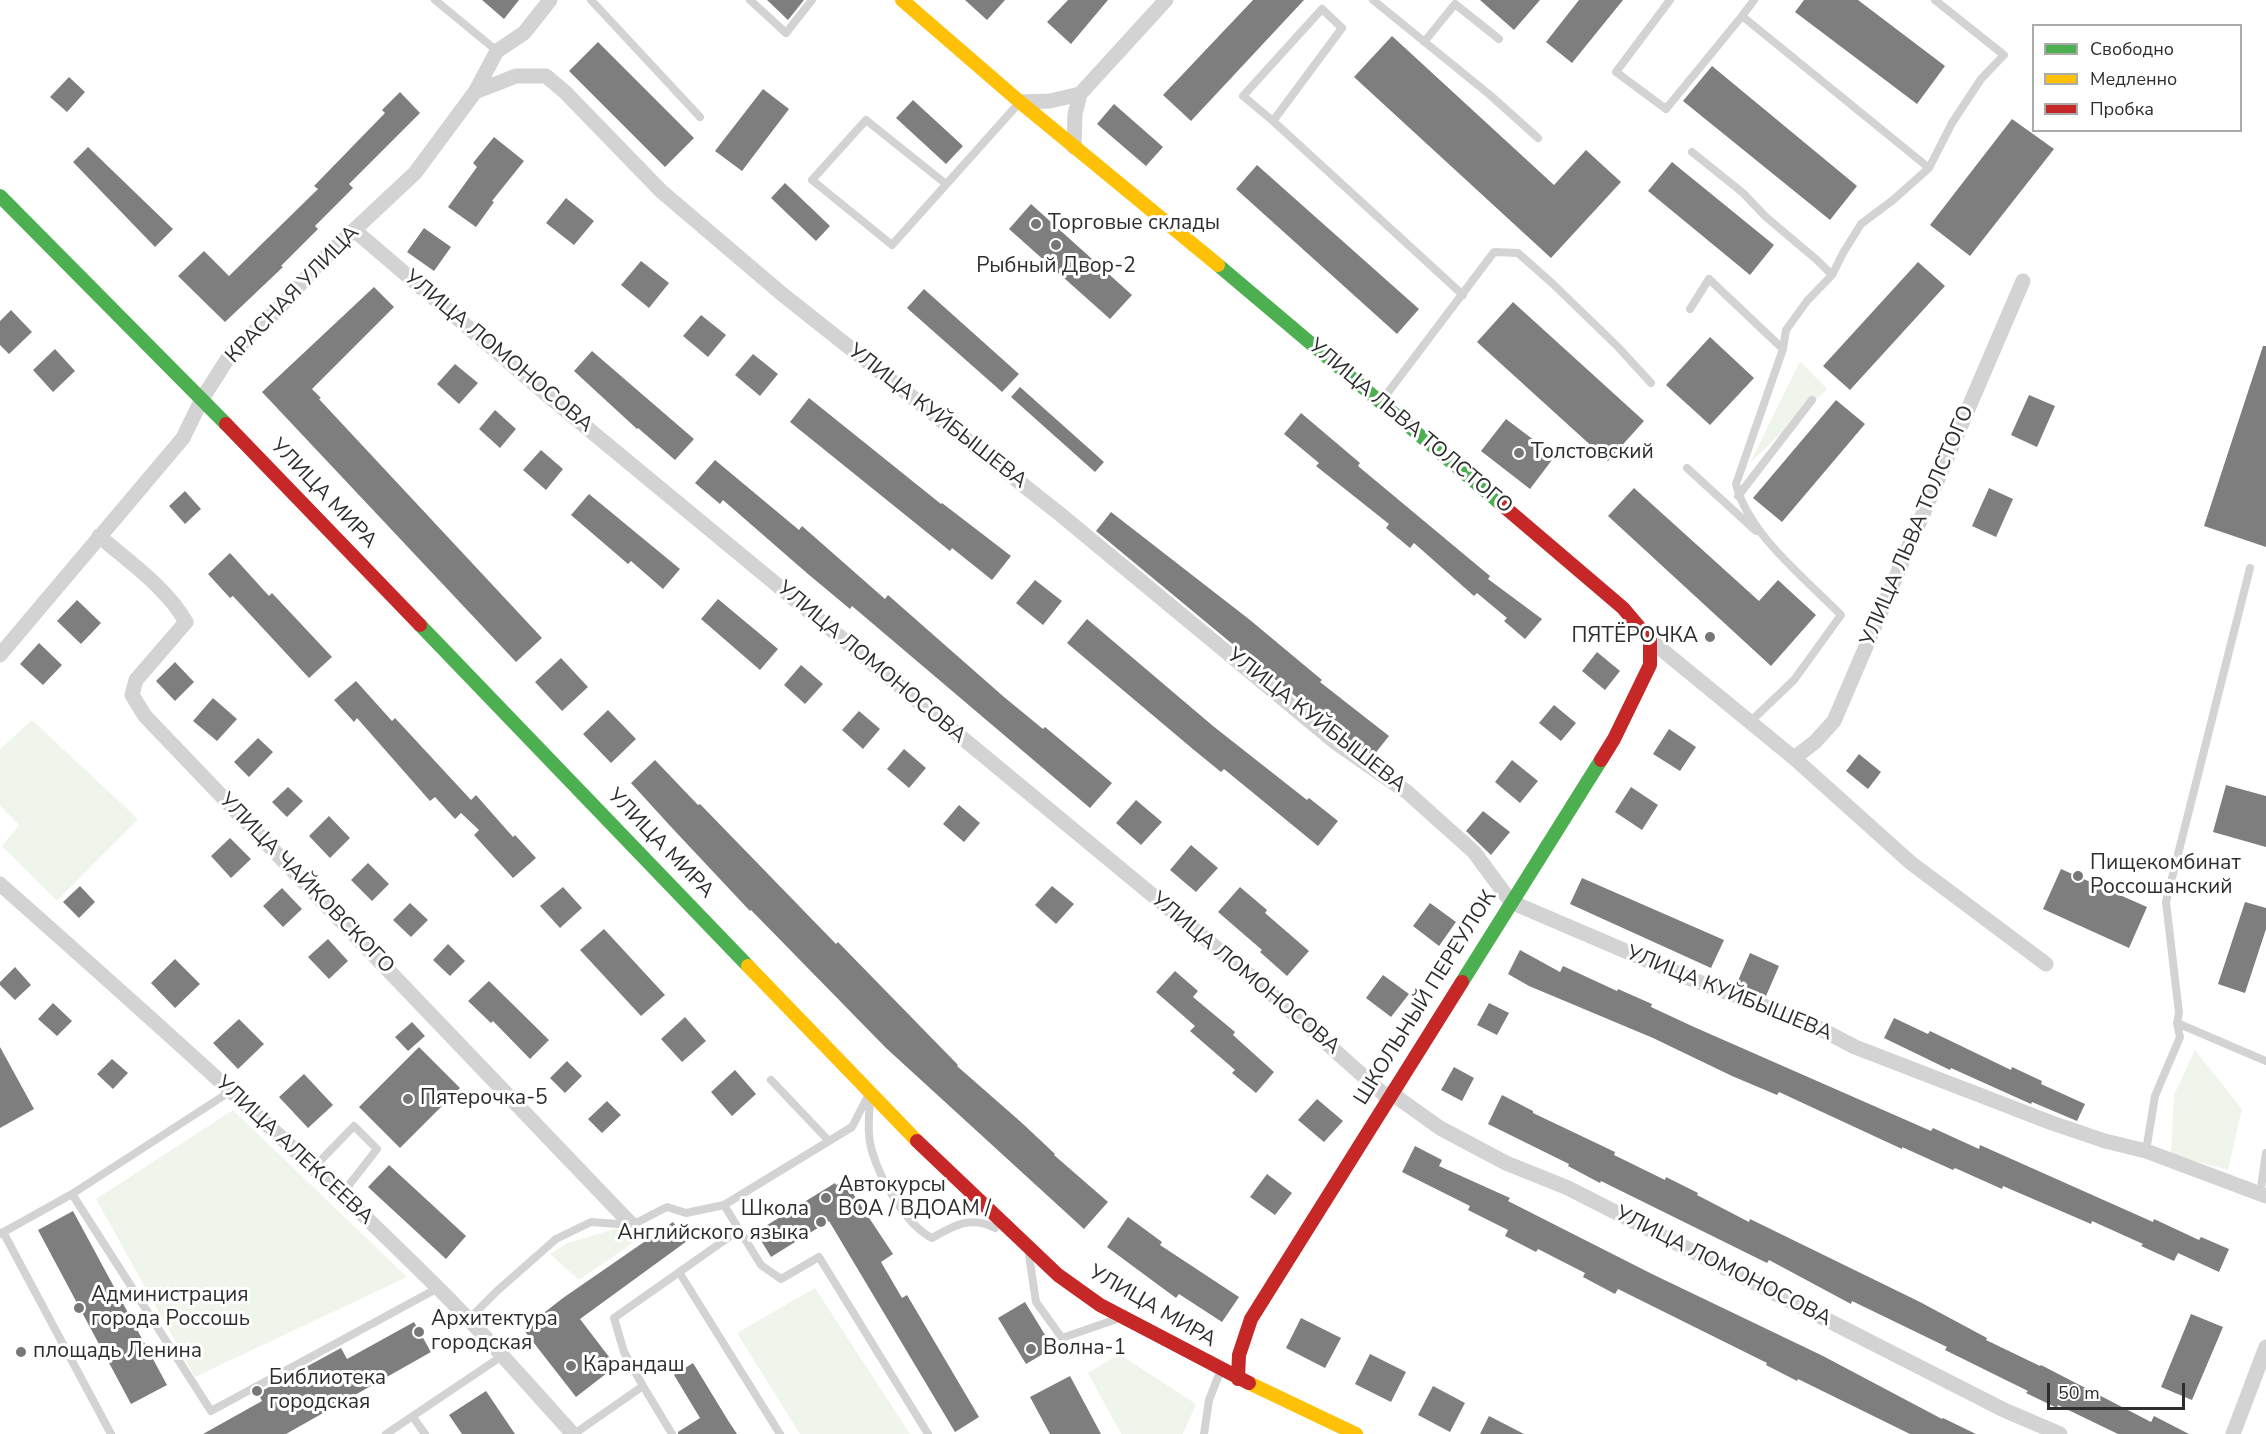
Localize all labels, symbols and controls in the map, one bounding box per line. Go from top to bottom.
legend [2032,24,2242,132]
text: Свободно [2090,37,2174,61]
text: Медленно [2090,67,2177,91]
text: Пробка [2090,97,2154,121]
place label: Торговые склады [1048,211,1220,237]
marker: Торговые склады [1029,217,1043,231]
street label: КРАСНАЯ УЛИЦА [221,221,365,369]
marker: Рыбный Двор-2 [1049,238,1063,252]
place label: Рыбный Двор-2 [976,254,1136,280]
street label: УЛИЦА ЛОМОНОСОВА [398,266,598,438]
street label: УЛИЦА ЛЬВА ТОЛСТОГО [1303,334,1517,520]
street label: УЛИЦА КУЙБЫШЕВА [843,339,1031,495]
street label: УЛИЦА ЛЬВА ТОЛСТОГО [1856,402,1980,650]
street label: УЛИЦА МИРА [264,434,382,554]
place label: Толстовский [1531,440,1654,466]
marker: Толстовский [1512,446,1526,460]
street label: УЛИЦА ЛОМОНОСОВА [771,577,971,749]
place label: ПЯТЁРОЧКА [1571,624,1698,650]
marker: ПЯТЁРОЧКА [1703,630,1717,644]
street label: УЛИЦА КУЙБЫШЕВА [1222,643,1410,799]
street label: УЛИЦА МИРА [601,784,719,904]
street label: УЛИЦА ЧАЙКОВСКОГО [213,788,399,980]
place label: Пищекомбинат Россошанский [2090,851,2241,901]
marker: Пищекомбинат Россошанский [2071,869,2085,883]
street label: ШКОЛЬНЫЙ ПЕРЕУЛОК [1350,886,1502,1110]
street label: УЛИЦА ЛОМОНОСОВА [1145,888,1345,1060]
street label: УЛИЦА КУЙБЫШЕВА [1622,941,1836,1047]
street label: УЛИЦА АЛЕКСЕЕВА [210,1071,378,1231]
place label: Пятерочка-5 [420,1086,548,1112]
marker: Пятерочка-5 [401,1092,415,1106]
place label: Автокурсы ВОА / ВДОАМ / [838,1173,991,1223]
marker: Автокурсы ВОА / ВДОАМ / [819,1191,833,1205]
place label: Школа Английского языка [617,1197,809,1247]
street label: УЛИЦА ЛОМОНОСОВА [1611,1202,1835,1332]
marker: Школа Английского языка [814,1215,828,1229]
street label: УЛИЦА МИРА [1084,1260,1220,1354]
place label: Администрация города Россошь [91,1283,250,1333]
marker: Администрация города Россошь [72,1301,86,1315]
place label: Архитектура городская [431,1307,558,1357]
marker: Архитектура городская [412,1325,426,1339]
place label: Волна-1 [1043,1336,1126,1362]
place label: площадь Ленина [33,1339,202,1365]
marker: Волна-1 [1024,1342,1038,1356]
marker: площадь Ленина [14,1345,28,1359]
place label: Карандаш [583,1353,684,1379]
marker: Карандаш [564,1359,578,1373]
place label: Библиотека городская [269,1366,386,1416]
scale bar [2050,1371,2188,1409]
text: 50 m [2058,1381,2100,1405]
marker: Библиотека городская [250,1384,264,1398]

